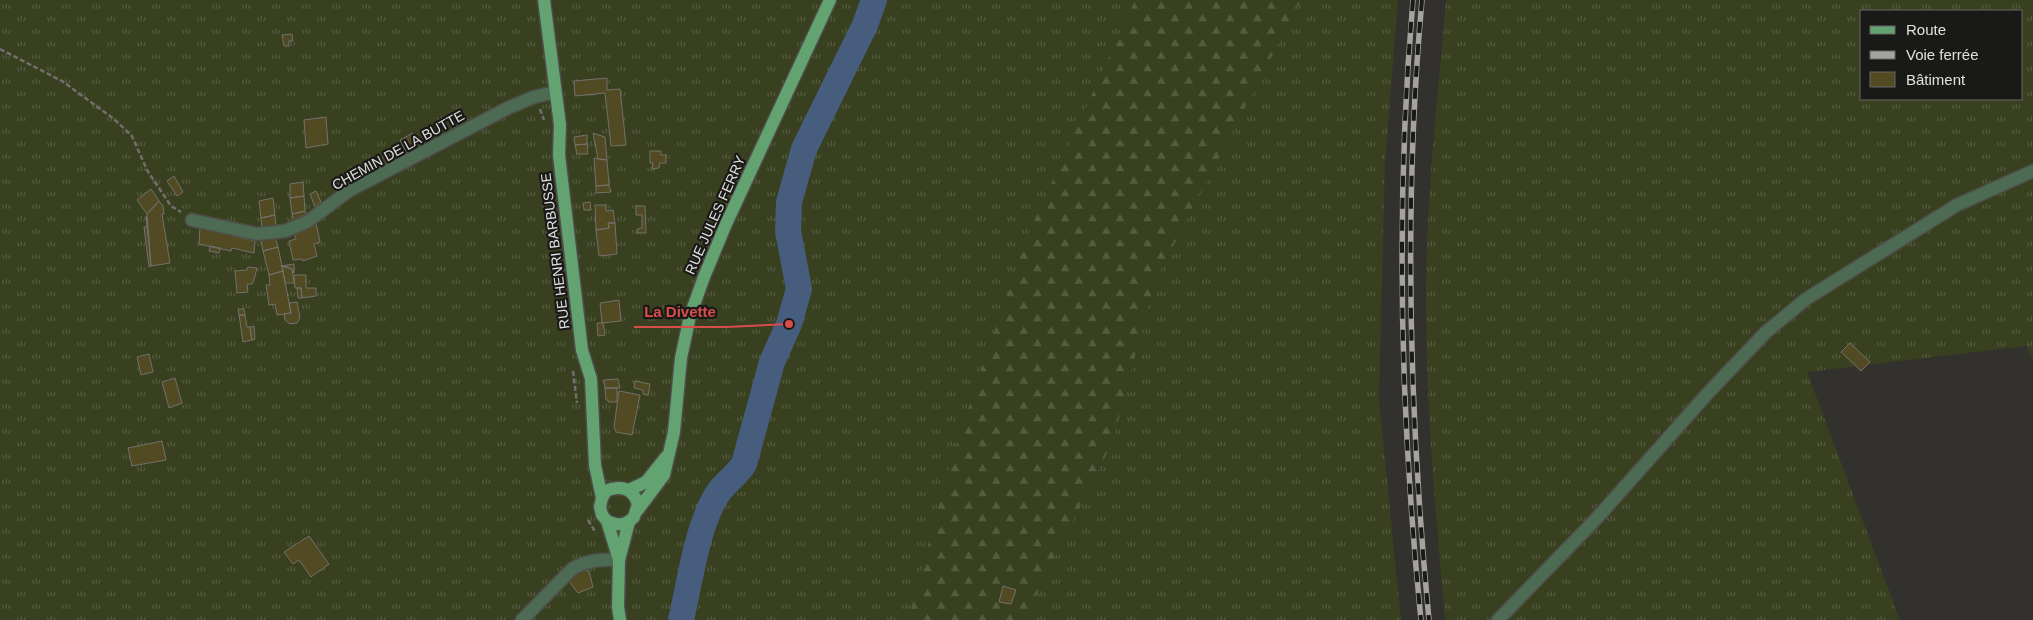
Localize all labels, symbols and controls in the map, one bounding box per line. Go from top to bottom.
legend [1860,10,2023,100]
text: Route [1906,21,1946,38]
text: Voie ferrée [1906,46,1979,63]
text: Bâtiment [1906,71,1966,88]
street label: CHEMIN DE LA BUTTE [329,107,467,193]
street label: RUE JULES FERRY [682,153,749,277]
street label: RUE HENRI BARBUSSE [537,172,573,330]
callout: La Divette [634,297,726,327]
text: La Divette [644,303,716,320]

